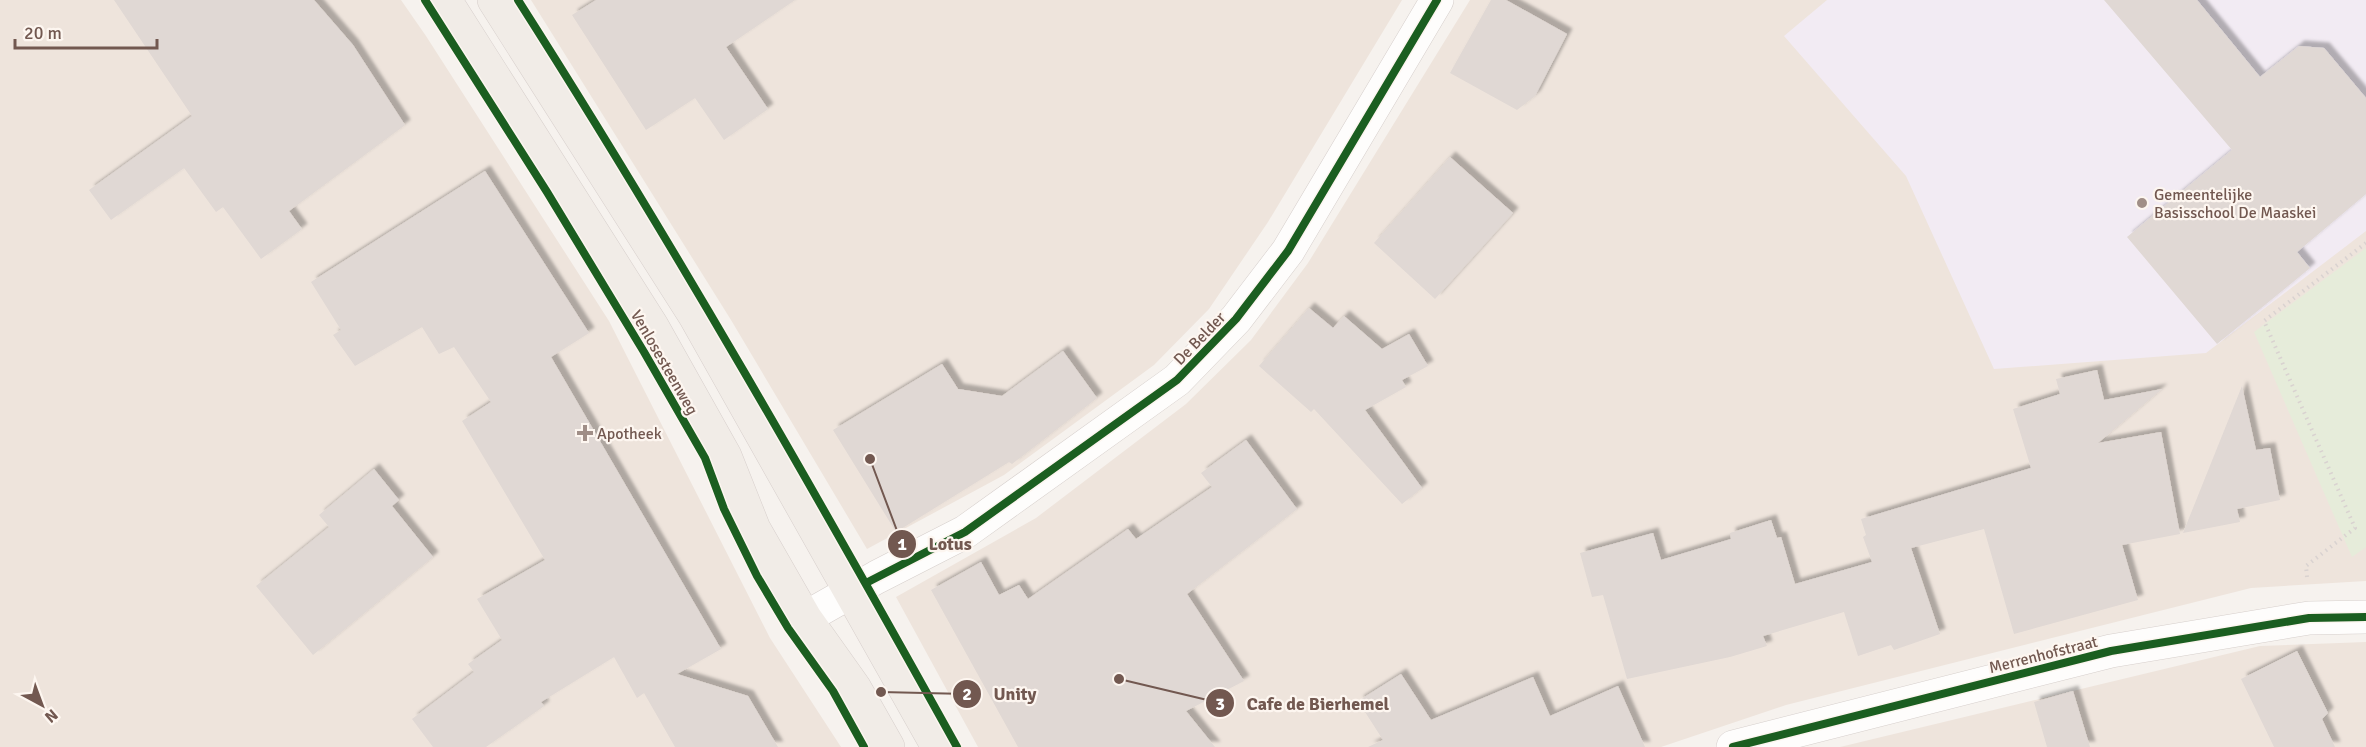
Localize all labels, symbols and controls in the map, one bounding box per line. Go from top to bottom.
scale bar [15,12,158,50]
text: 20 m [24,22,62,44]
place label: Gemeentelijke Basisschool De Maaskei [2154,185,2316,223]
marker: Gemeentelijke Basisschool De Maaskei [2135,196,2149,210]
street label: Venlosesteenweg [626,307,702,418]
street label: De Belder [1169,308,1230,370]
place label: Apotheek [597,424,662,444]
marker: Apotheek [578,426,592,440]
callout: Lotus [887,526,984,562]
text: 1 [897,533,907,555]
text: Lotus [928,533,972,555]
street label: Merrenhofstraat [1987,632,2100,678]
north arrow [12,675,72,735]
callout: Unity [952,676,1049,712]
text: 2 [962,683,972,705]
text: Unity [993,683,1037,705]
callout: Cafe de Bierhemel [1205,685,1401,721]
text: 3 [1215,693,1225,715]
text: Cafe de Bierhemel [1247,693,1390,715]
text: N [40,704,62,727]

